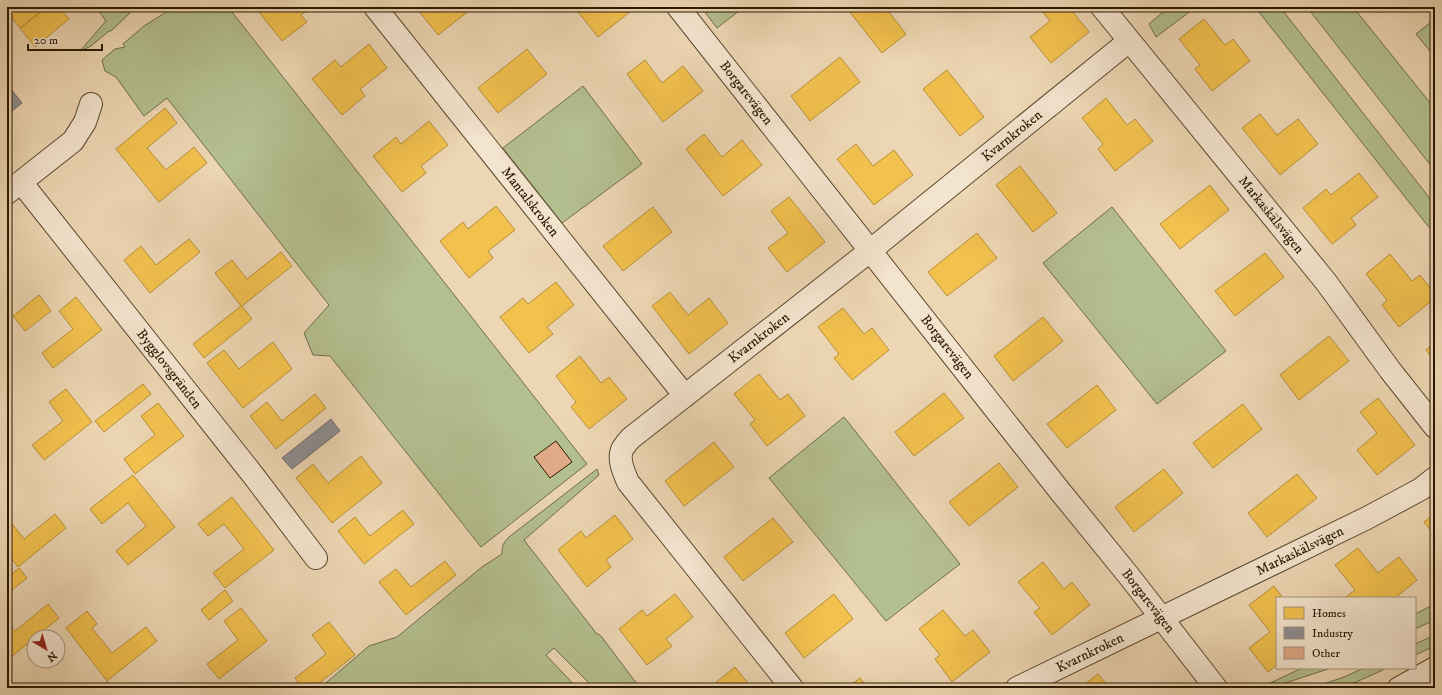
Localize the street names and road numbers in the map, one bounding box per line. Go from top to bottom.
street label: Borgarevägen [715,57,777,129]
street label: Kvarnkroken [978,106,1047,166]
street label: Mantalskroken [497,163,563,241]
street label: Markaskälsvägen [1234,172,1308,258]
street label: Kvarnkroken [725,308,794,368]
street label: Borgarevägen [916,311,978,383]
street label: Bygglovsgränden [132,326,206,413]
street label: Markaskälsvägen [1253,522,1347,580]
street label: Borgarevägen [1117,565,1179,637]
street label: Kvarnkroken [1053,629,1127,677]

